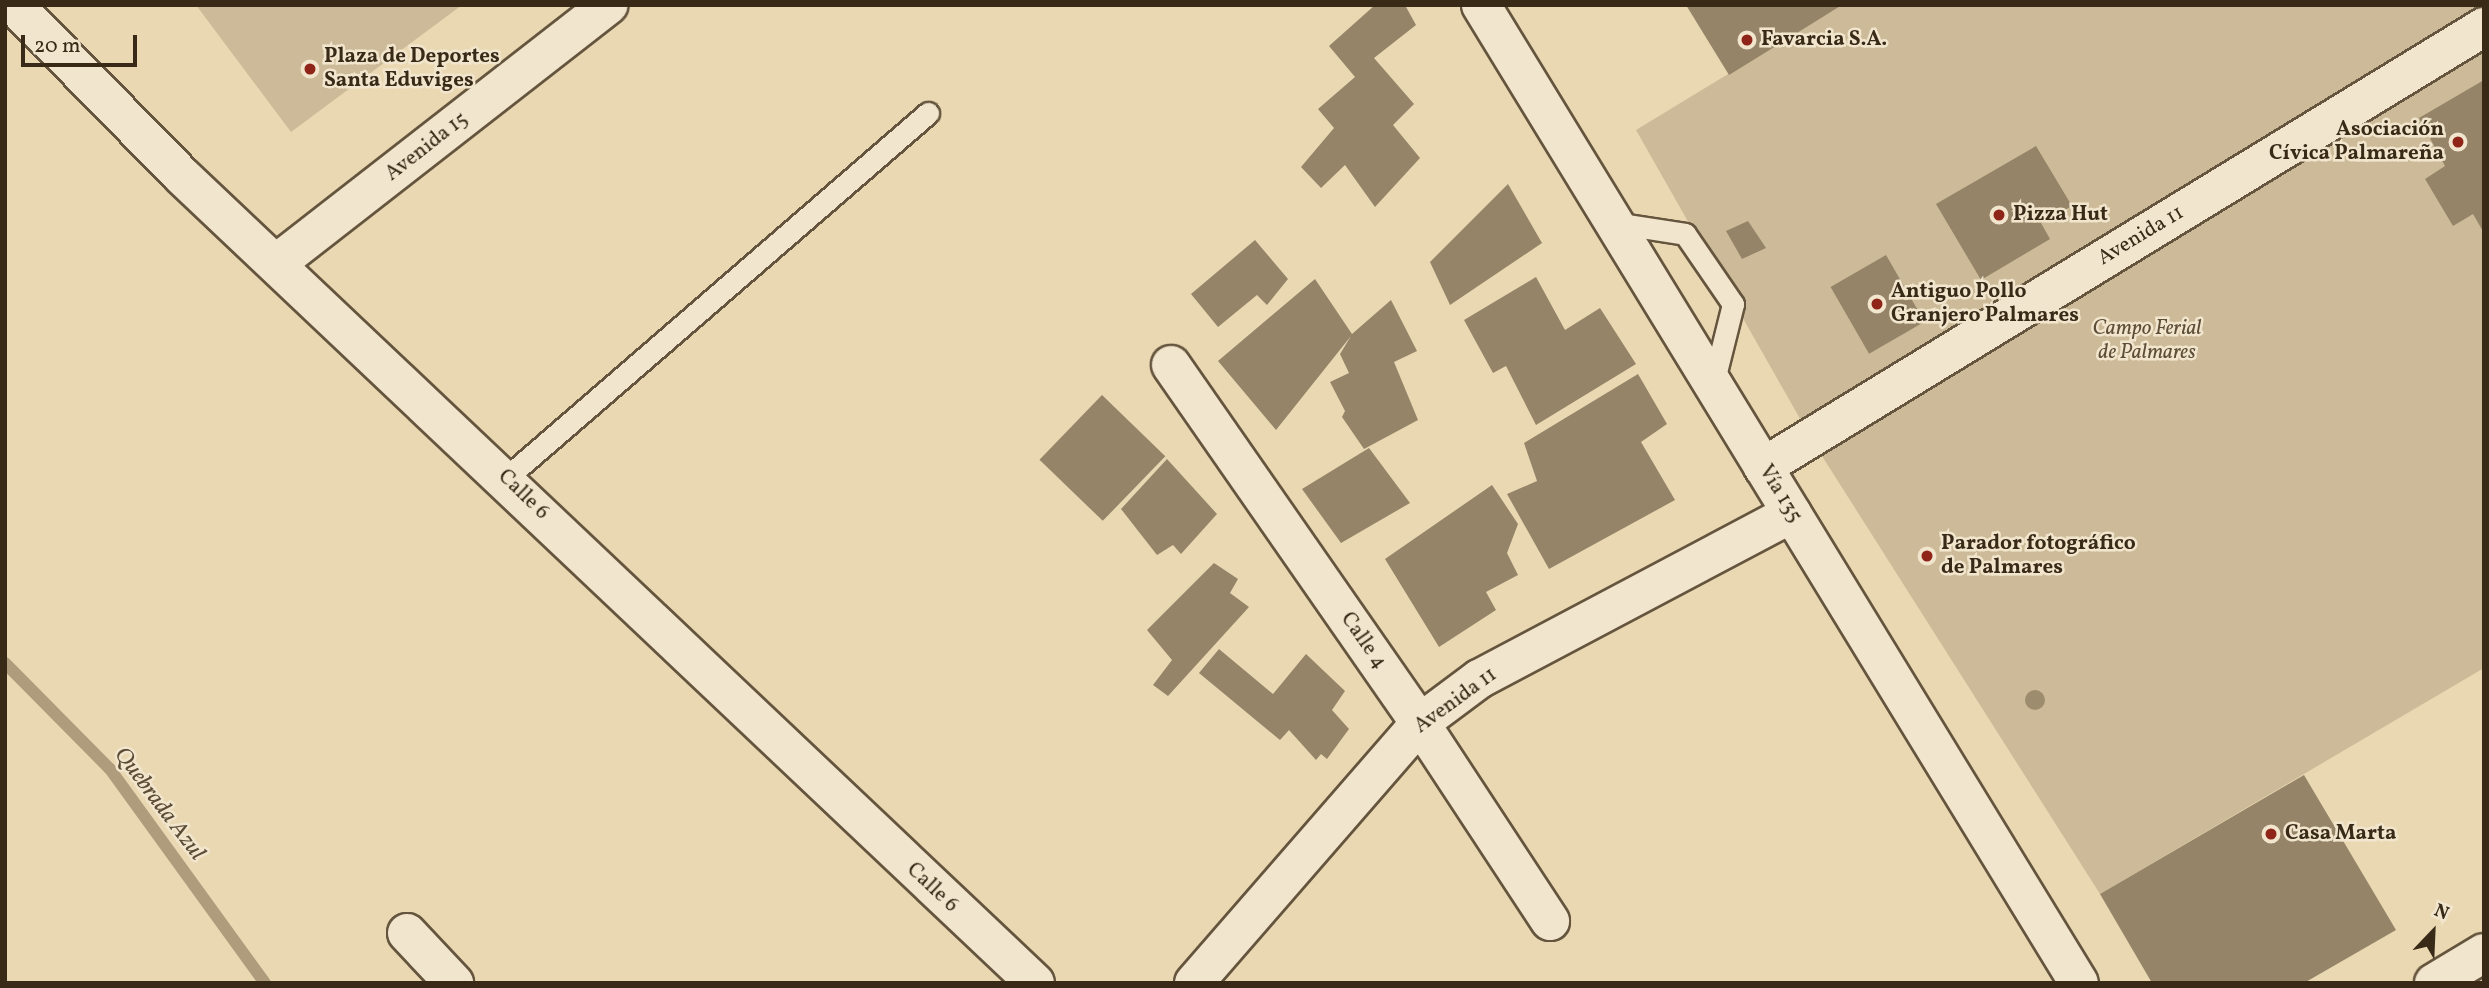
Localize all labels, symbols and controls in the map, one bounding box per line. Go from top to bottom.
scale bar [24,21,140,65]
place label: Favarcia S.A. [1761,27,1887,53]
text: 20 m [34,32,80,61]
marker: Favarcia S.A. [1739,32,1755,48]
place label: Plaza de Deportes Santa Eduviges [324,44,500,94]
marker: Plaza de Deportes Santa Eduviges [302,61,318,77]
street label: Avenida 15 [381,107,473,187]
place label: Asociación Cívica Palmareña [2269,117,2444,167]
marker: Asociación Cívica Palmareña [2450,134,2466,150]
street label: Avenida 11 [2093,200,2189,272]
place label: Pizza Hut [2013,202,2108,228]
marker: Pizza Hut [1991,207,2007,223]
place label: Antiguo Pollo Granjero Palmares [1891,279,2079,329]
marker: Antiguo Pollo Granjero Palmares [1869,296,1885,312]
park label: Campo Ferial de Palmares [2092,316,2202,366]
street label: Vía 135 [1753,461,1807,527]
street label: Calle 6 [492,465,554,525]
place label: Parador fotográfico de Palmares [1941,531,2136,581]
marker: Parador fotográfico de Palmares [1919,548,1935,564]
street label: Calle 4 [1334,608,1392,674]
street label: Avenida 11 [1410,663,1502,739]
water label: Quebrada Azul [107,742,211,866]
place label: Casa Marta [2285,821,2396,847]
marker: Casa Marta [2263,826,2279,842]
street label: Calle 6 [901,858,963,918]
north arrow [2398,897,2468,967]
text: N [2430,898,2453,927]

